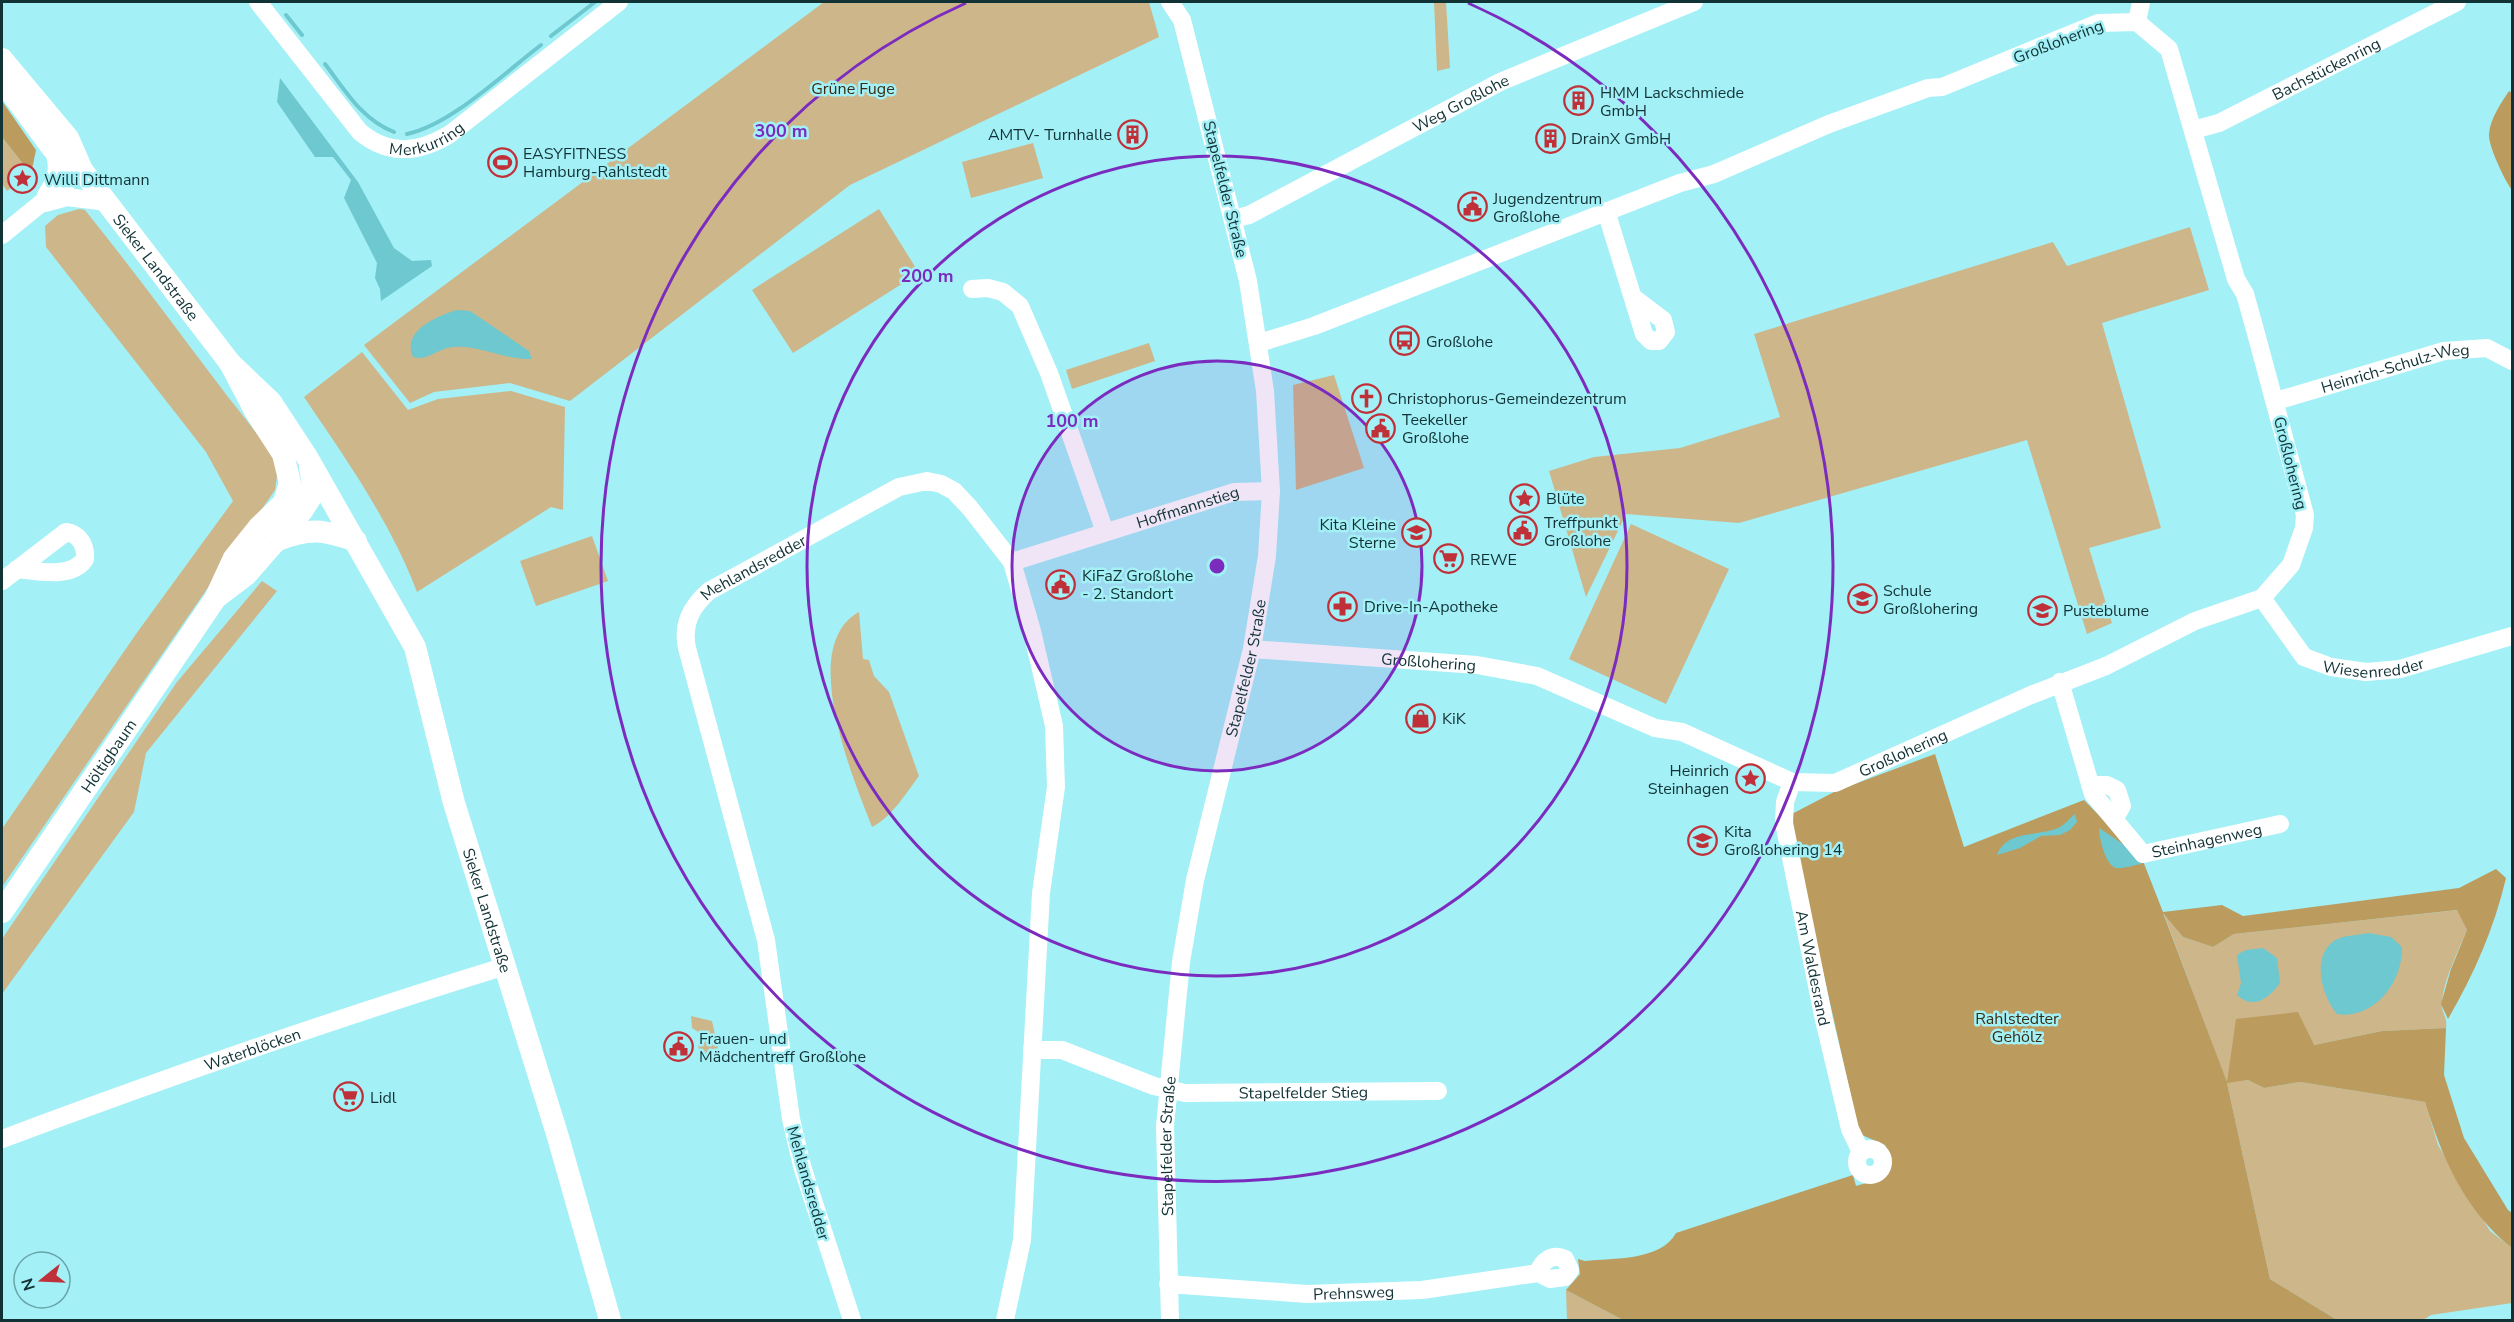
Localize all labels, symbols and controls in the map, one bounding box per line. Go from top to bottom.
street label: Großlohering [2010,15,2107,69]
street label: Bachstückenring [2269,33,2384,106]
street label: Weg Großlohe [1409,70,1512,138]
park label: Grüne Fuge [811,78,895,100]
place label: HMM Lackschmiede GmbH [1600,82,1744,122]
building icon: HMM Lackschmiede GmbH [1563,85,1595,117]
street label: Merkurring [388,117,469,161]
building icon: AMTV- Turnhalle [1117,118,1149,150]
text: 300 m [754,119,808,143]
street label: Stapelfelder Straße [1197,119,1253,260]
building icon: DrainX GmbH [1534,122,1566,154]
place label: AMTV- Turnhalle [988,124,1112,146]
place label: DrainX GmbH [1571,128,1671,150]
place label: EASYFITNESS Hamburg-Rahlstedt [523,143,667,183]
sports icon: EASYFITNESS Hamburg-Rahlstedt [486,146,518,178]
place icon: Willi Dittmann [7,163,39,195]
place label: Willi Dittmann [44,169,150,191]
place label: Jugendzentrum Großlohe [1492,188,1602,228]
public building icon: Jugendzentrum Großlohe [1456,191,1488,223]
street label: Sieker Landstraße [107,209,204,326]
text: 200 m [900,264,954,288]
bus stop icon: Großlohe [1389,325,1421,357]
place label: Großlohe [1426,331,1493,353]
street label: Heinrich-Schulz-Weg [2318,339,2470,399]
church icon: Christophorus-Gemeindezentrum [1350,382,1382,414]
place label: Christophorus-Gemeindezentrum [1387,388,1627,410]
text: 100 m [1045,409,1099,433]
place label: Teekeller Großlohe [1402,409,1469,449]
public building icon: Teekeller Großlohe [1365,412,1397,444]
street label: Großlohering [2268,414,2312,512]
street label: Hoffmannstieg [1134,481,1242,534]
place icon: Blüte [1509,482,1541,514]
place label: Blüte [1546,488,1585,510]
place label: Treffpunkt Großlohe [1544,512,1618,552]
place label: Kita Kleine Sterne [1320,514,1396,554]
public building icon: Treffpunkt Großlohe [1507,515,1539,547]
school or university icon: Kita Kleine Sterne [1401,517,1433,549]
street label: Mehlandsredder [696,530,811,606]
supermarket icon: REWE [1433,543,1465,575]
place label: REWE [1470,549,1517,571]
centre of rings [1207,556,1227,576]
place label: KiFaZ Großlohe - 2. Standort [1082,565,1193,605]
public building icon: KiFaZ Großlohe - 2. Standort [1045,568,1077,600]
place label: Schule Großlohering [1883,580,1978,620]
school or university icon: Schule Großlohering [1846,583,1878,615]
pharmacy icon: Drive-In-Apotheke [1327,590,1359,622]
school or university icon: Pusteblume [2026,594,2058,626]
place label: Drive-In-Apotheke [1364,596,1498,618]
street label: Stapelfelder Straße [1221,598,1272,739]
place label: Pusteblume [2063,600,2149,622]
street label: Großlohering [1380,648,1477,677]
street label: Wiesenredder [2321,652,2427,684]
shop icon: KiK [1405,702,1437,734]
place label: KiK [1442,708,1467,730]
street label: Höltigbaum [76,715,142,798]
street label: Großlohering [1855,724,1951,783]
place label: Heinrich Steinhagen [1648,760,1729,800]
place icon: Heinrich Steinhagen [1734,763,1766,795]
street label: Steinhagenweg [2150,818,2264,864]
place label: Kita Großlohering 14 [1724,821,1843,861]
school or university icon: Kita Großlohering 14 [1687,824,1719,856]
street label: Sieker Landstraße [457,845,516,976]
street label: Am Waldesrand [1790,908,1835,1028]
park label: Rahlstedter Gehölz [1975,1008,2059,1048]
street label: Waterblöcken [201,1023,304,1077]
place label: Frauen- und Mädchentreff Großlohe [699,1028,866,1068]
public building icon: Frauen- und Mädchentreff Großlohe [662,1031,694,1063]
street label: Stapelfelder Straße [1155,1075,1182,1216]
supermarket icon: Lidl [333,1081,365,1113]
street label: Stapelfelder Stieg [1239,1082,1368,1105]
place label: Lidl [370,1087,397,1109]
street label: Mehlandsredder [781,1124,835,1243]
north arrow [12,1250,72,1310]
text: N [16,1275,41,1293]
street label: Prehnsweg [1313,1281,1395,1306]

